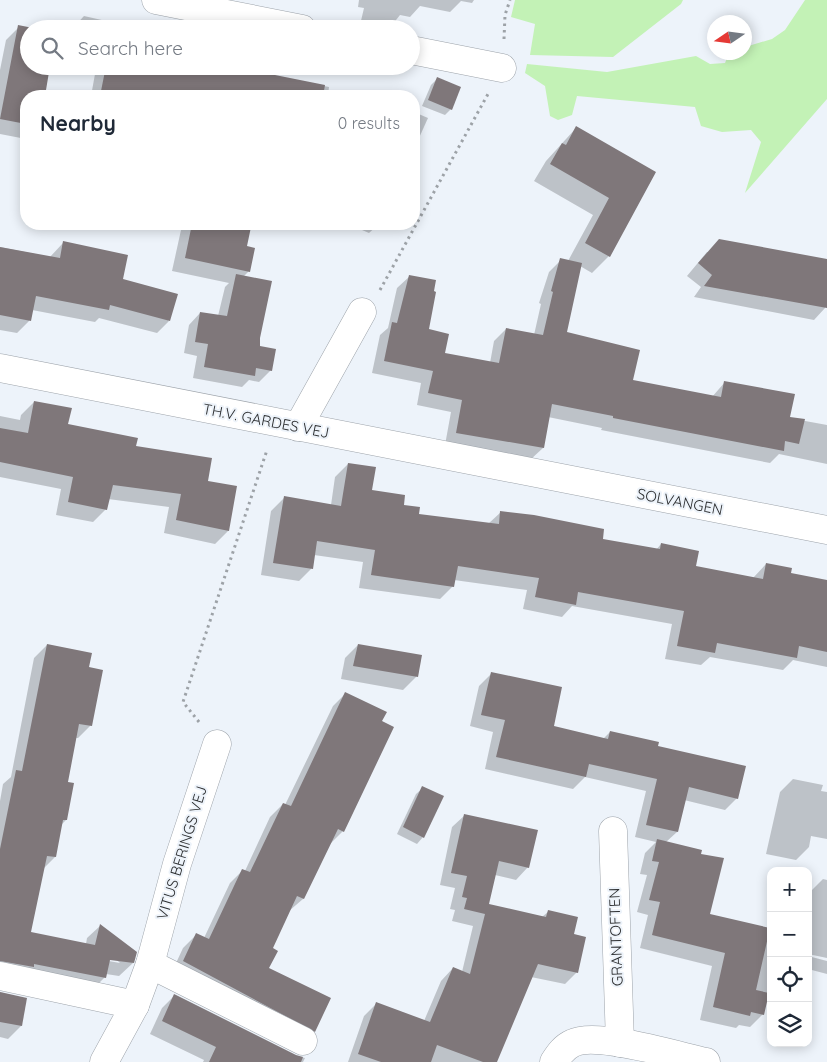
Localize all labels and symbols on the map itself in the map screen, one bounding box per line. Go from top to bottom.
north arrow [707,15,752,60]
street label: TH.V. GARDES VEJ [201,399,331,442]
street label: SOLVANGEN [636,484,725,519]
street label: VITUS BERINGS VEJ [152,784,211,922]
street label: GRANTOFTEN [604,887,627,987]

